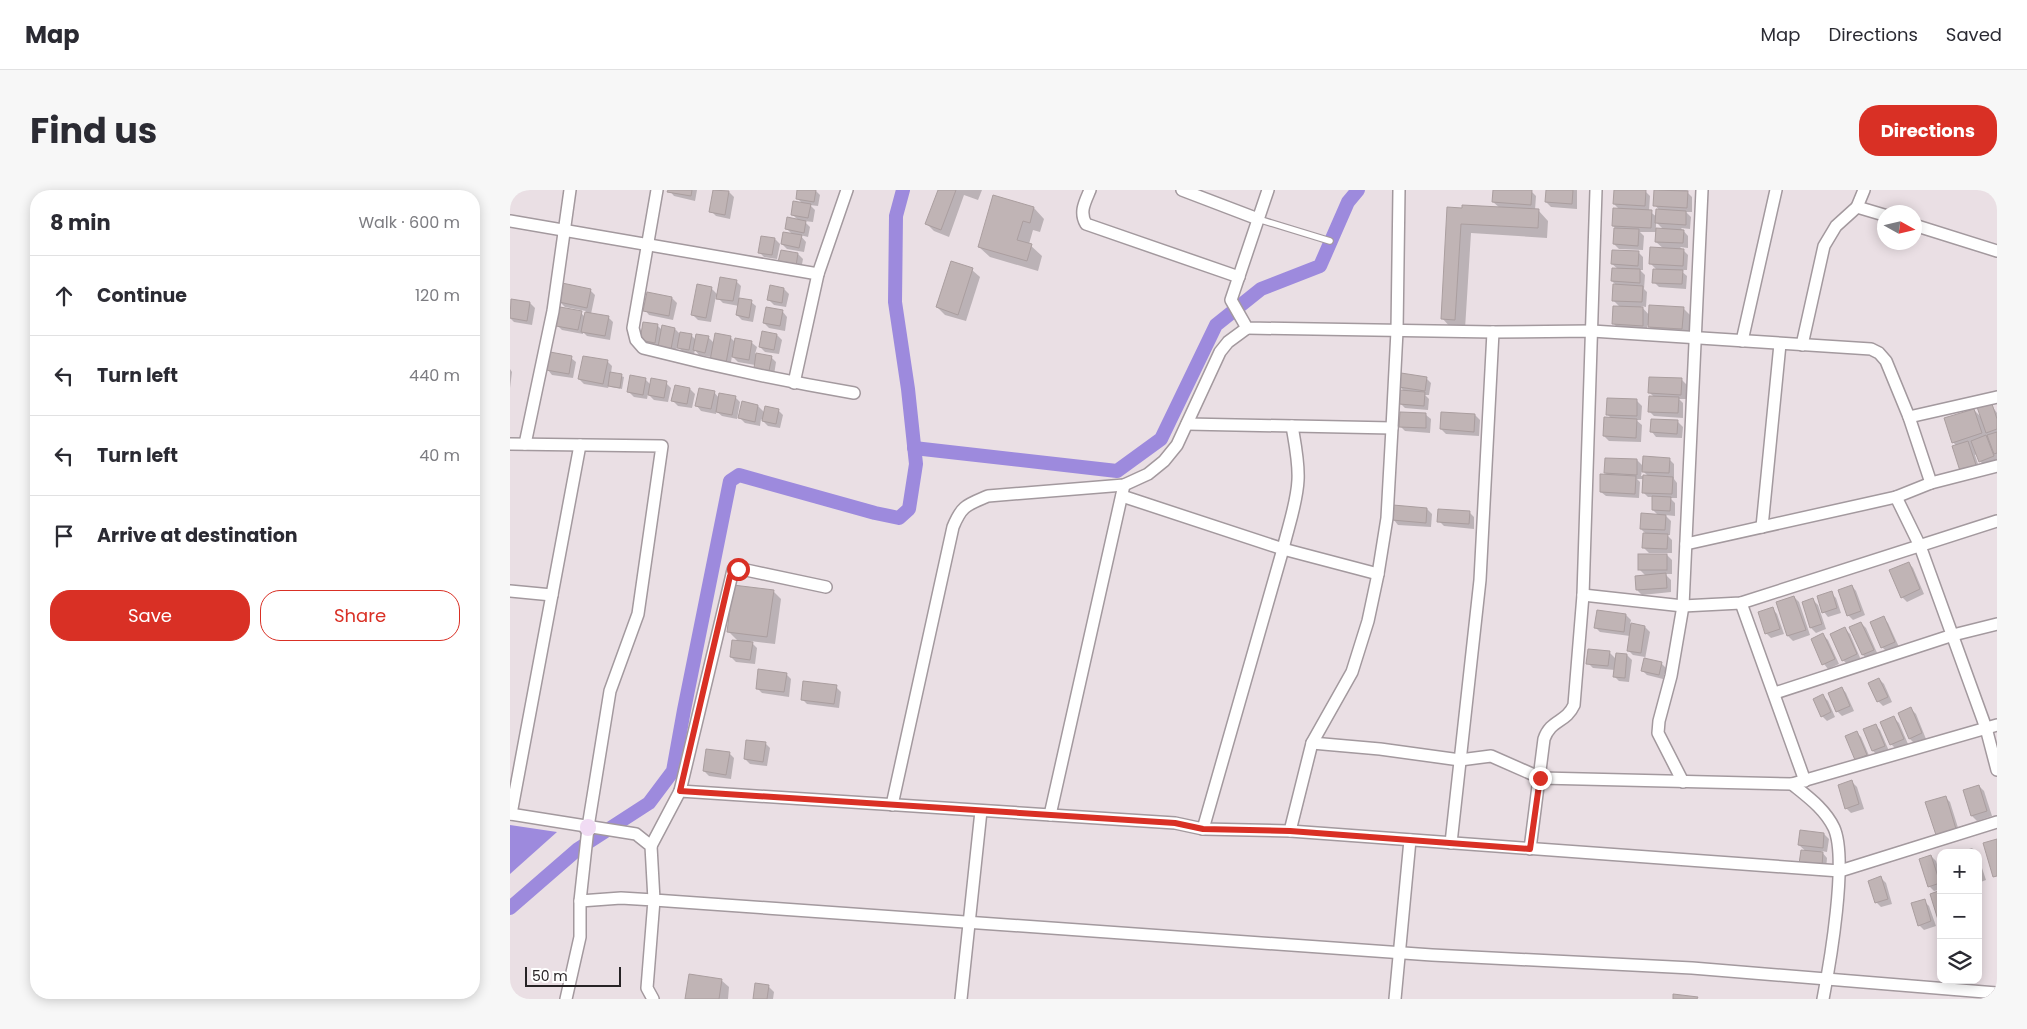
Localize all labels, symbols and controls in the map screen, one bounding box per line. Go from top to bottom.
text: Map [25,18,80,51]
text: Map [1761,22,1800,47]
text: Directions [1828,22,1918,47]
text: Saved [1946,22,2002,47]
button: Directions [1859,105,1997,156]
text: Find us [30,106,157,155]
north arrow [1877,205,1922,250]
text: 8 min [50,208,111,237]
text: Walk · 600 m [358,211,460,234]
icon: ahead [50,282,78,310]
text: Continue [97,282,187,309]
text: 120 m [415,284,460,307]
icon: left [50,362,78,390]
text: Turn left [97,362,178,389]
text: 440 m [409,364,460,387]
icon: left [50,442,78,470]
text: Turn left [97,442,178,469]
text: 40 m [419,444,460,467]
icon: arrive [50,522,78,550]
text: Arrive at destination [97,522,298,549]
route start [727,558,750,581]
button: Save [50,590,250,641]
button: Share [260,590,460,641]
route end [1529,767,1552,790]
map controls [1937,849,1982,984]
button: + [1937,849,1982,894]
button: − [1937,894,1982,939]
button: layers [1937,939,1982,984]
scale bar [525,964,621,987]
text: 50 m [532,966,568,986]

